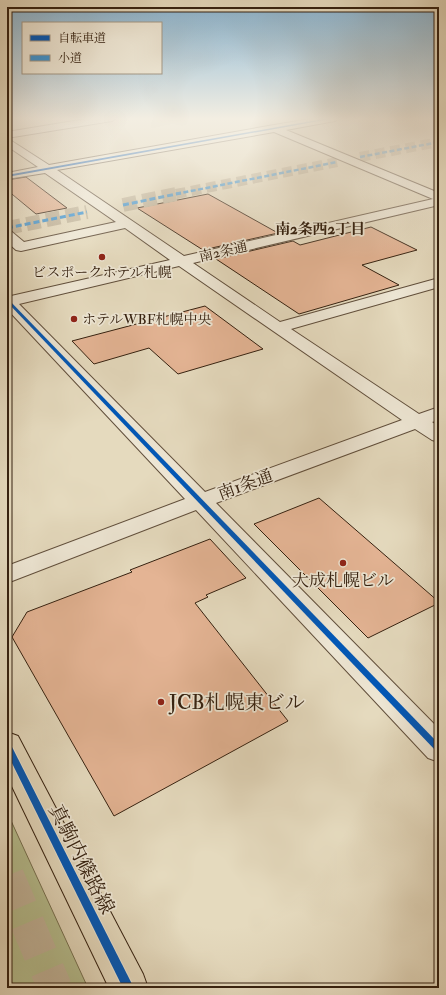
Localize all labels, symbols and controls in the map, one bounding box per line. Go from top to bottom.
legend [22,22,162,74]
text: 自転車道 [58,31,106,46]
text: 小道 [58,51,82,66]
district label: 南2条西2丁目 [275,220,365,239]
street label: 南2条通 [197,238,249,265]
marker: ビスポークホテル札幌 [97,252,107,262]
place label: ビスポークホテル札幌 [32,264,172,281]
place label: ホテルWBF札幌中央 [82,311,212,328]
marker: ホテルWBF札幌中央 [69,314,79,324]
street label: 南1条通 [215,465,276,504]
marker: 大成札幌ビル [338,558,348,568]
place label: 大成札幌ビル [292,570,394,591]
place label: JCB札幌東ビル [168,690,305,715]
marker: JCB札幌東ビル [156,697,166,707]
street label: 真駒内篠路線 [43,800,120,918]

